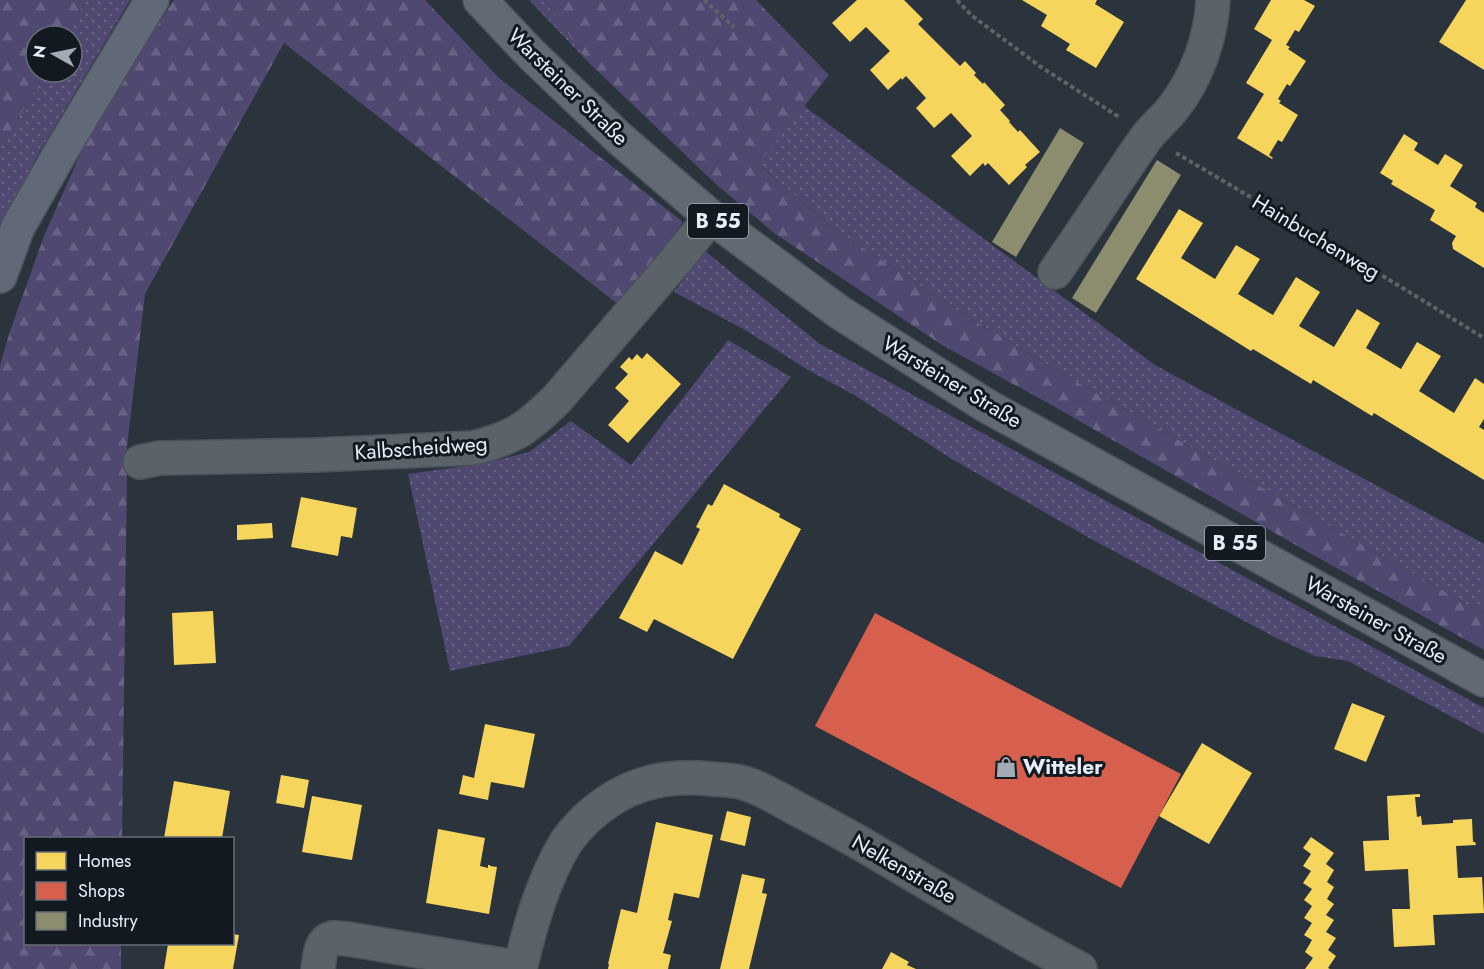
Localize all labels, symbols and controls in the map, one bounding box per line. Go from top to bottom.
street label: Warsteiner Straße [501,21,635,153]
north arrow [24,24,84,84]
text: N [27,44,52,60]
street label: Hainbuchenweg [1246,187,1386,287]
road number: B 55 [688,204,748,238]
street label: Warsteiner Straße [877,329,1027,436]
street label: Kalbscheidweg [353,428,489,468]
road number: B 55 [1205,526,1265,560]
street label: Warsteiner Straße [1300,569,1452,671]
place label: Witteler [1023,752,1103,782]
shop icon: Witteler [994,755,1018,779]
street label: Nelkenstraße [846,827,962,911]
legend [24,837,234,945]
text: Homes [78,848,131,874]
text: Shops [78,878,125,904]
text: Industry [78,908,138,934]

